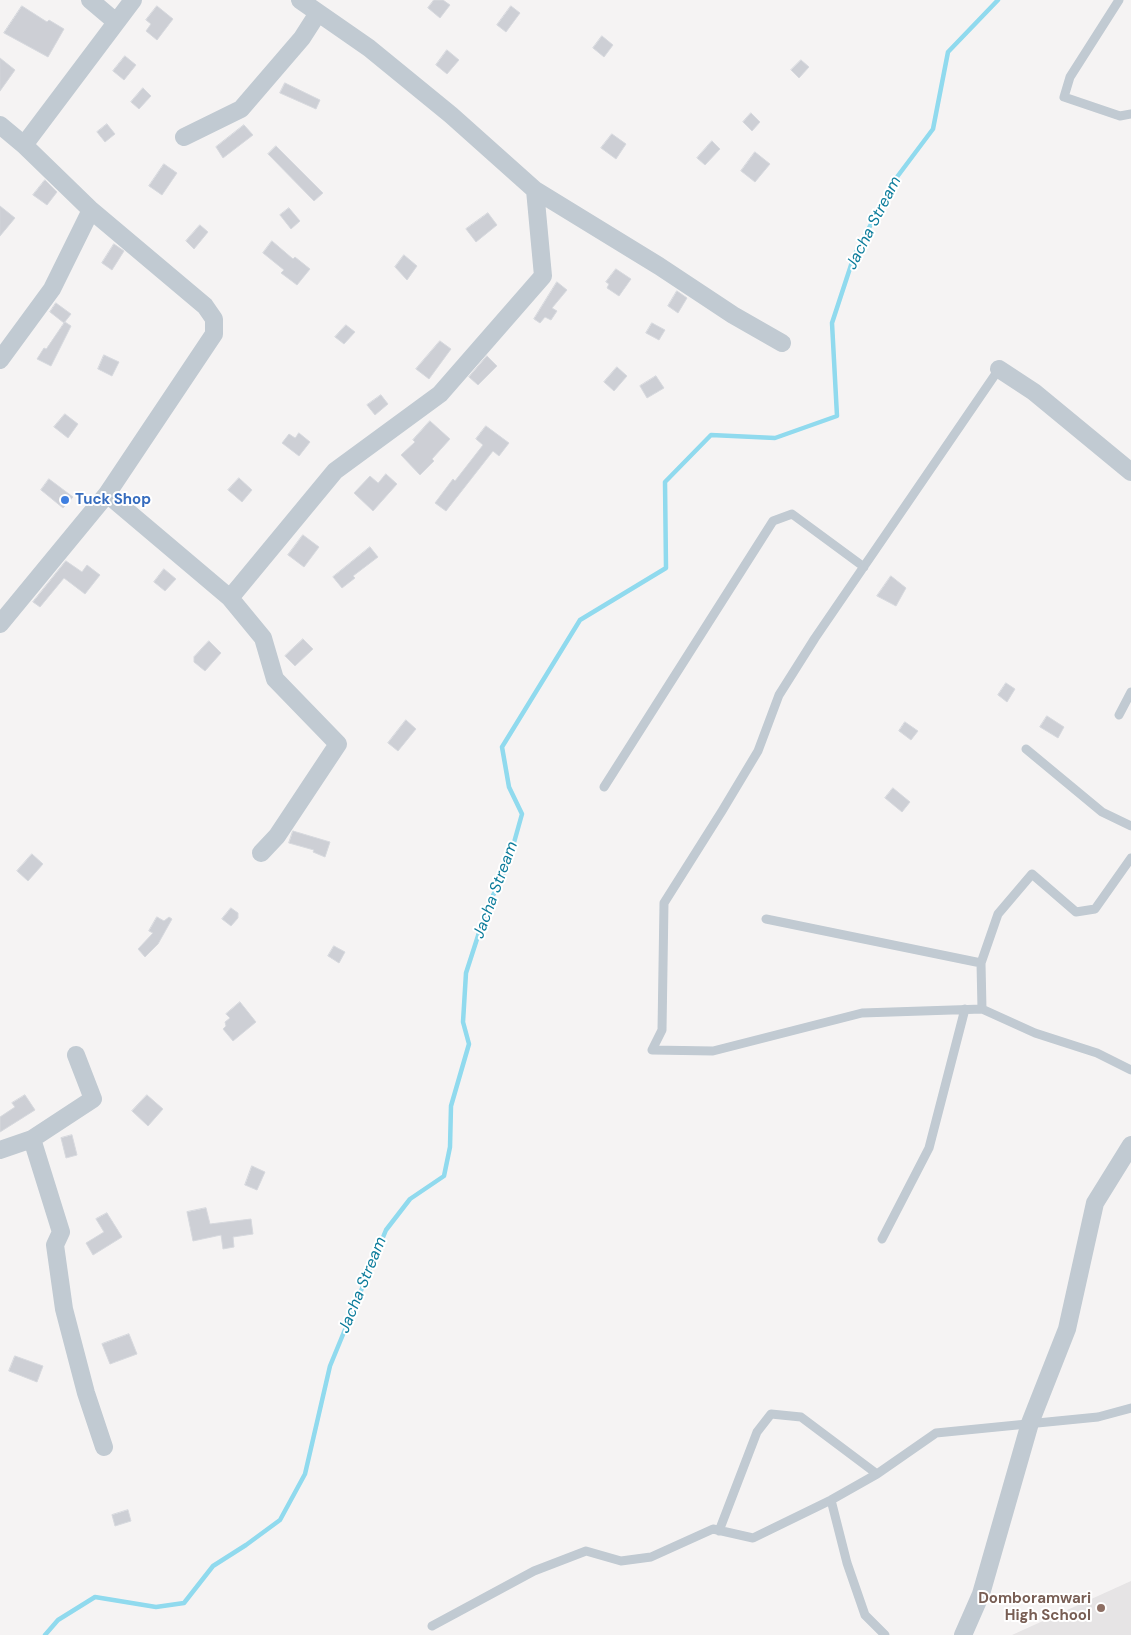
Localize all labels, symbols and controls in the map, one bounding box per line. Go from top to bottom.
water label: Jacha Stream [842,173,906,273]
place label: Tuck Shop [75,491,151,509]
marker: Tuck Shop [59,494,71,506]
water label: Jacha Stream [470,839,522,941]
water label: Jacha Stream [335,1234,391,1336]
place label: Domboramwari High School [978,1590,1091,1625]
marker: Domboramwari High School [1095,1602,1107,1614]

